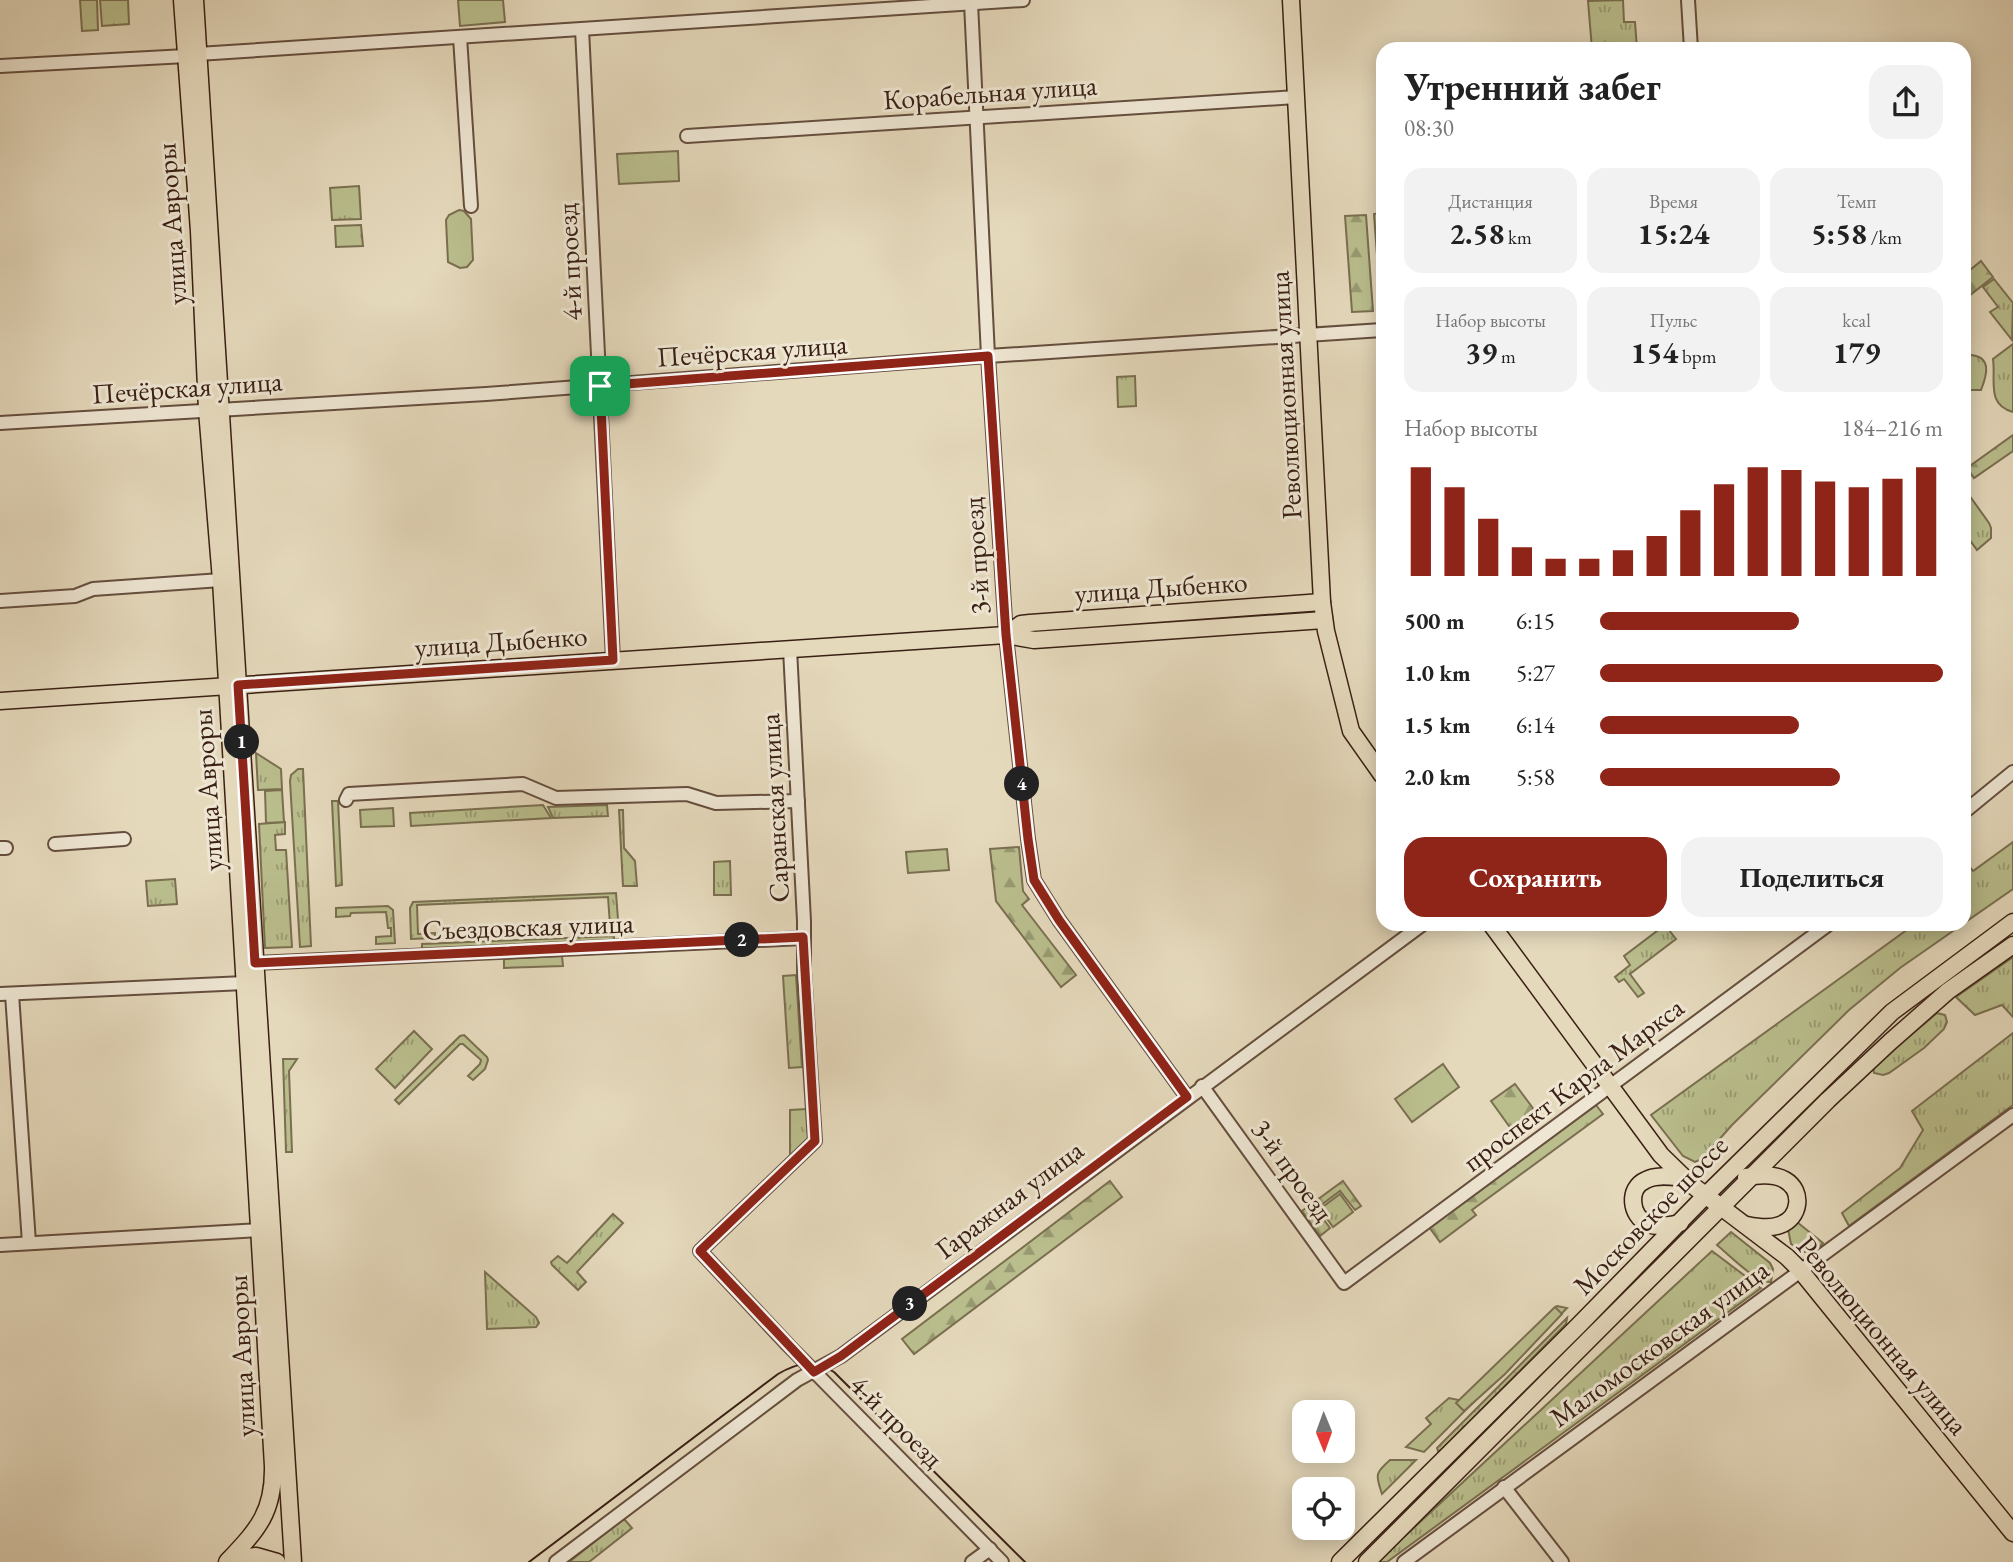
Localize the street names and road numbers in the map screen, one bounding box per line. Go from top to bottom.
street label: Корабельная улица [882,67,1099,117]
street label: улица Авроры [147,142,195,306]
street label: 4-й проезд [548,202,590,322]
street label: Революционная улица [1260,269,1309,520]
street label: Печёрская улица [656,325,849,375]
street label: Печёрская улица [91,362,284,412]
street label: 3-й проезд [954,496,998,616]
street label: улица Дыбенко [1073,563,1249,611]
street label: улица Дыбенко [413,617,589,665]
street label: улица Авроры [183,708,231,872]
street label: Саранская улица [751,712,797,904]
street label: Съездовская улица [422,904,635,948]
street label: проспект Карла Маркса [1455,988,1692,1179]
street label: 3-й проезд [1244,1112,1342,1228]
street label: Московское шоссе [1565,1128,1735,1302]
street label: Гаражная улица [928,1131,1091,1266]
street label: Революционная улица [1789,1228,1977,1443]
street label: Маломосковская улица [1542,1251,1776,1435]
street label: улица Авроры [219,1274,263,1438]
street label: 4-й проезд [843,1367,952,1476]

